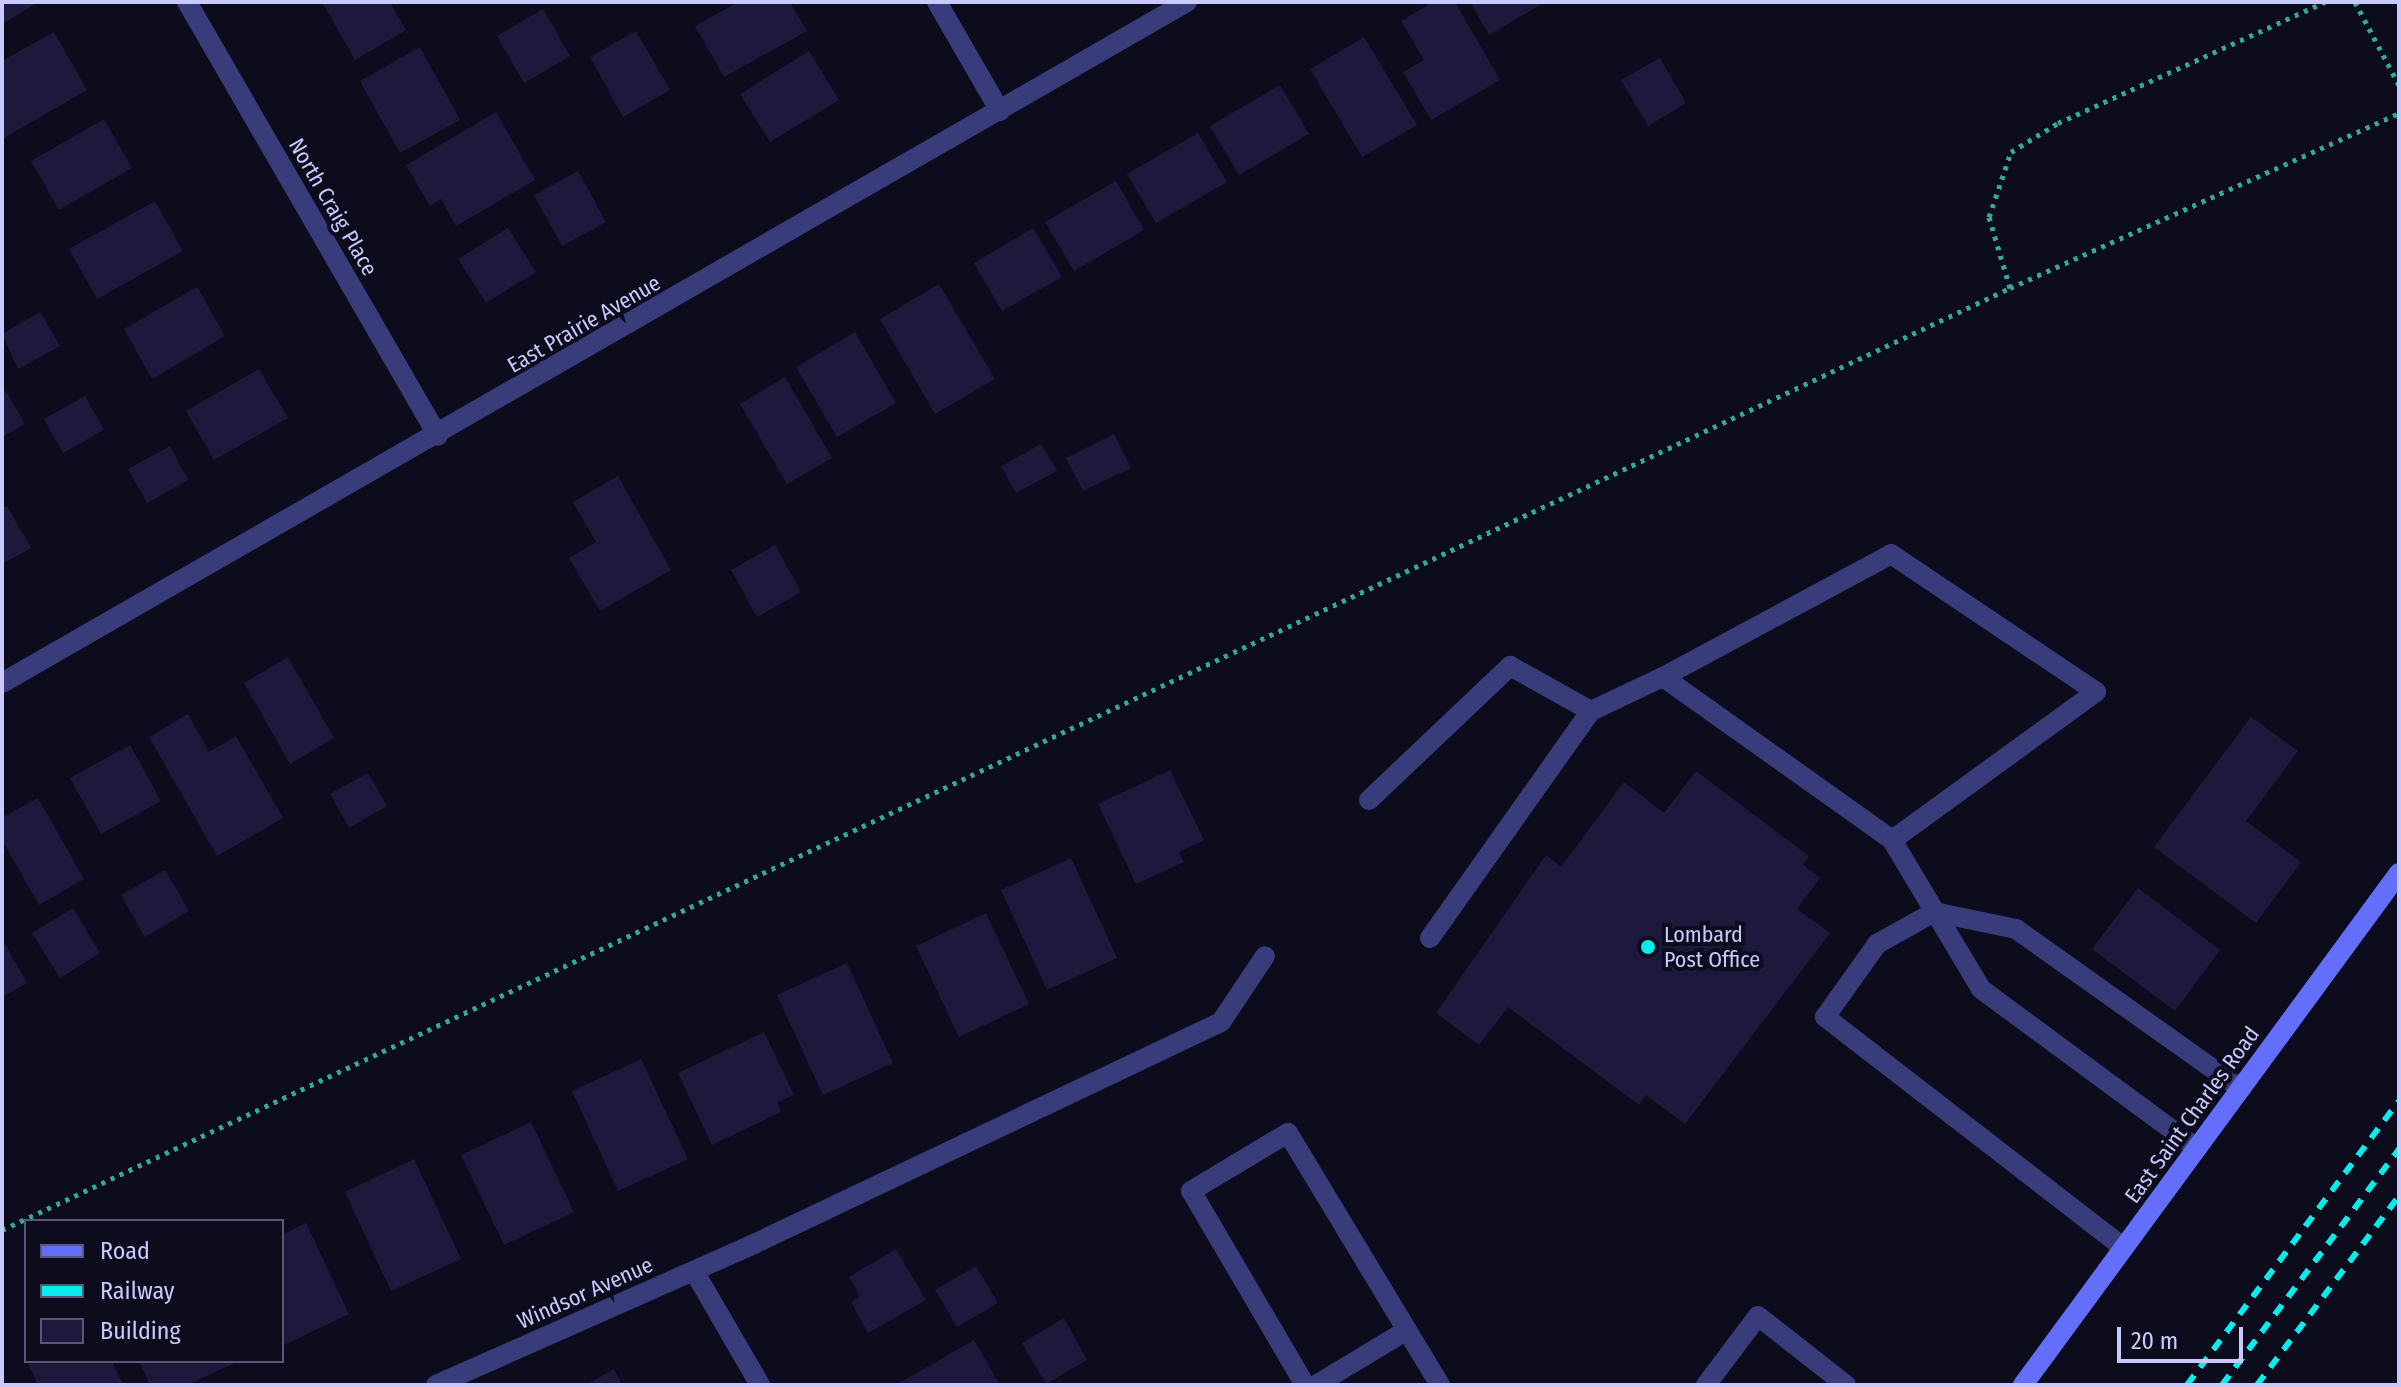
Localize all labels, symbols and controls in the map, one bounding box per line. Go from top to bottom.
street label: North Craig Place [283,134,383,280]
street label: East Prairie Avenue [503,270,665,378]
place label: Lombard Post Office [1664,921,1760,972]
marker: Lombard Post Office [1639,938,1657,956]
street label: East Saint Charles Road [2119,1022,2265,1208]
legend [24,1219,284,1363]
text: Road [100,1237,150,1265]
street label: Windsor Avenue [513,1251,657,1335]
text: Railway [100,1277,175,1305]
scale bar [2121,1311,2247,1361]
text: Building [100,1317,181,1345]
text: 20 m [2131,1327,2178,1355]

